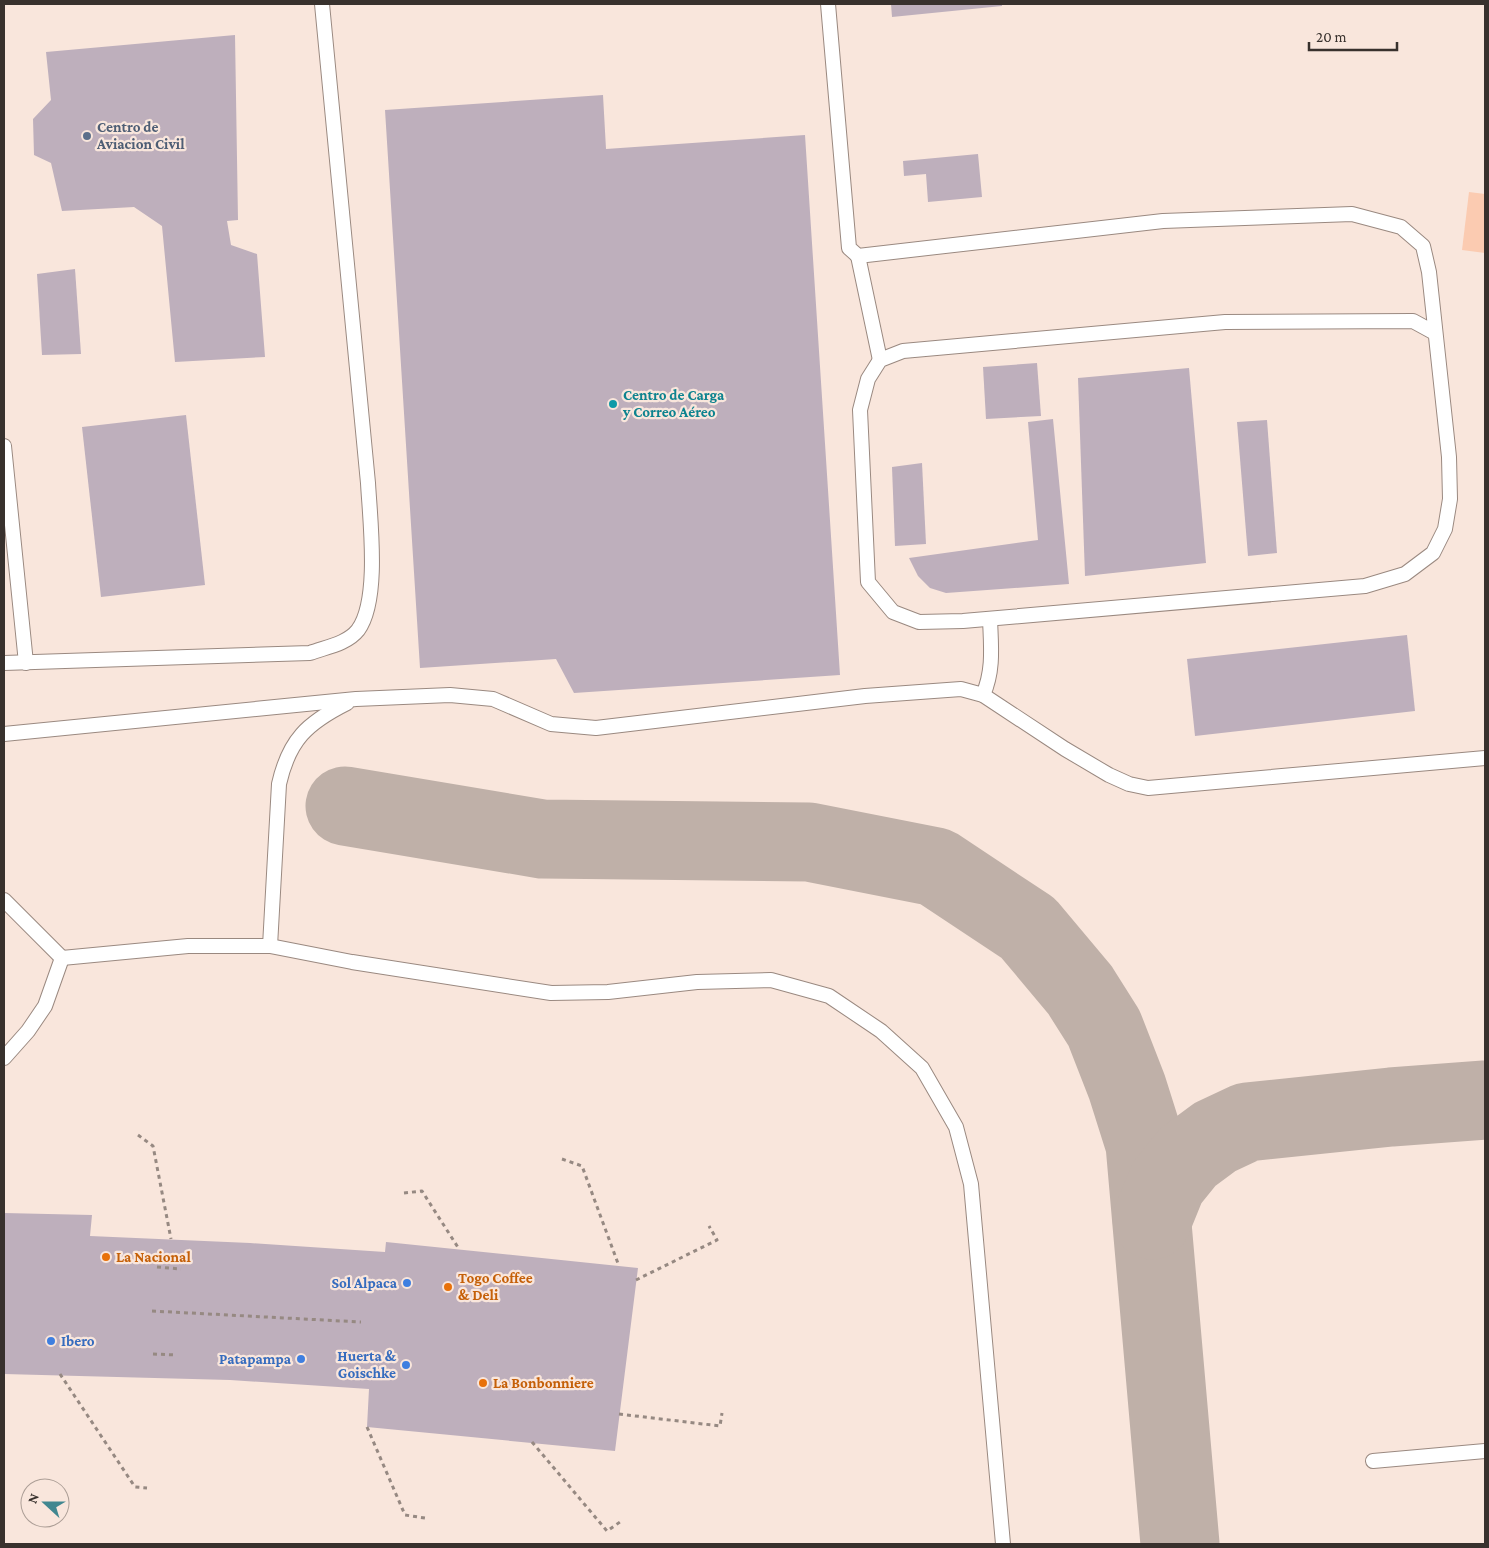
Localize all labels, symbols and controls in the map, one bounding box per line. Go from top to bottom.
scale bar [1309,20,1396,52]
text: 20 m [1316,29,1347,45]
place label: Centro de Aviacion Civil [96,119,185,152]
marker: Centro de Aviacion Civil [81,130,93,142]
place label: Centro de Carga y Correo Aéreo [622,387,725,420]
marker: Centro de Carga y Correo Aéreo [607,398,619,410]
place label: La Nacional [116,1249,191,1265]
marker: La Nacional [100,1251,112,1263]
place label: Togo Coffee & Deli [458,1270,533,1303]
place label: Sol Alpaca [332,1275,398,1291]
marker: Sol Alpaca [401,1277,413,1289]
marker: Togo Coffee & Deli [442,1281,454,1293]
place label: Ibero [61,1333,95,1349]
marker: Ibero [45,1335,57,1347]
place label: Huerta & Goischke [337,1348,397,1381]
place label: Patapampa [219,1351,292,1367]
marker: Patapampa [295,1353,307,1365]
marker: Huerta & Goischke [400,1359,412,1371]
place label: La Bonbonniere [493,1375,594,1391]
marker: La Bonbonniere [477,1377,489,1389]
north arrow [20,1478,70,1528]
text: N [24,1491,42,1506]

